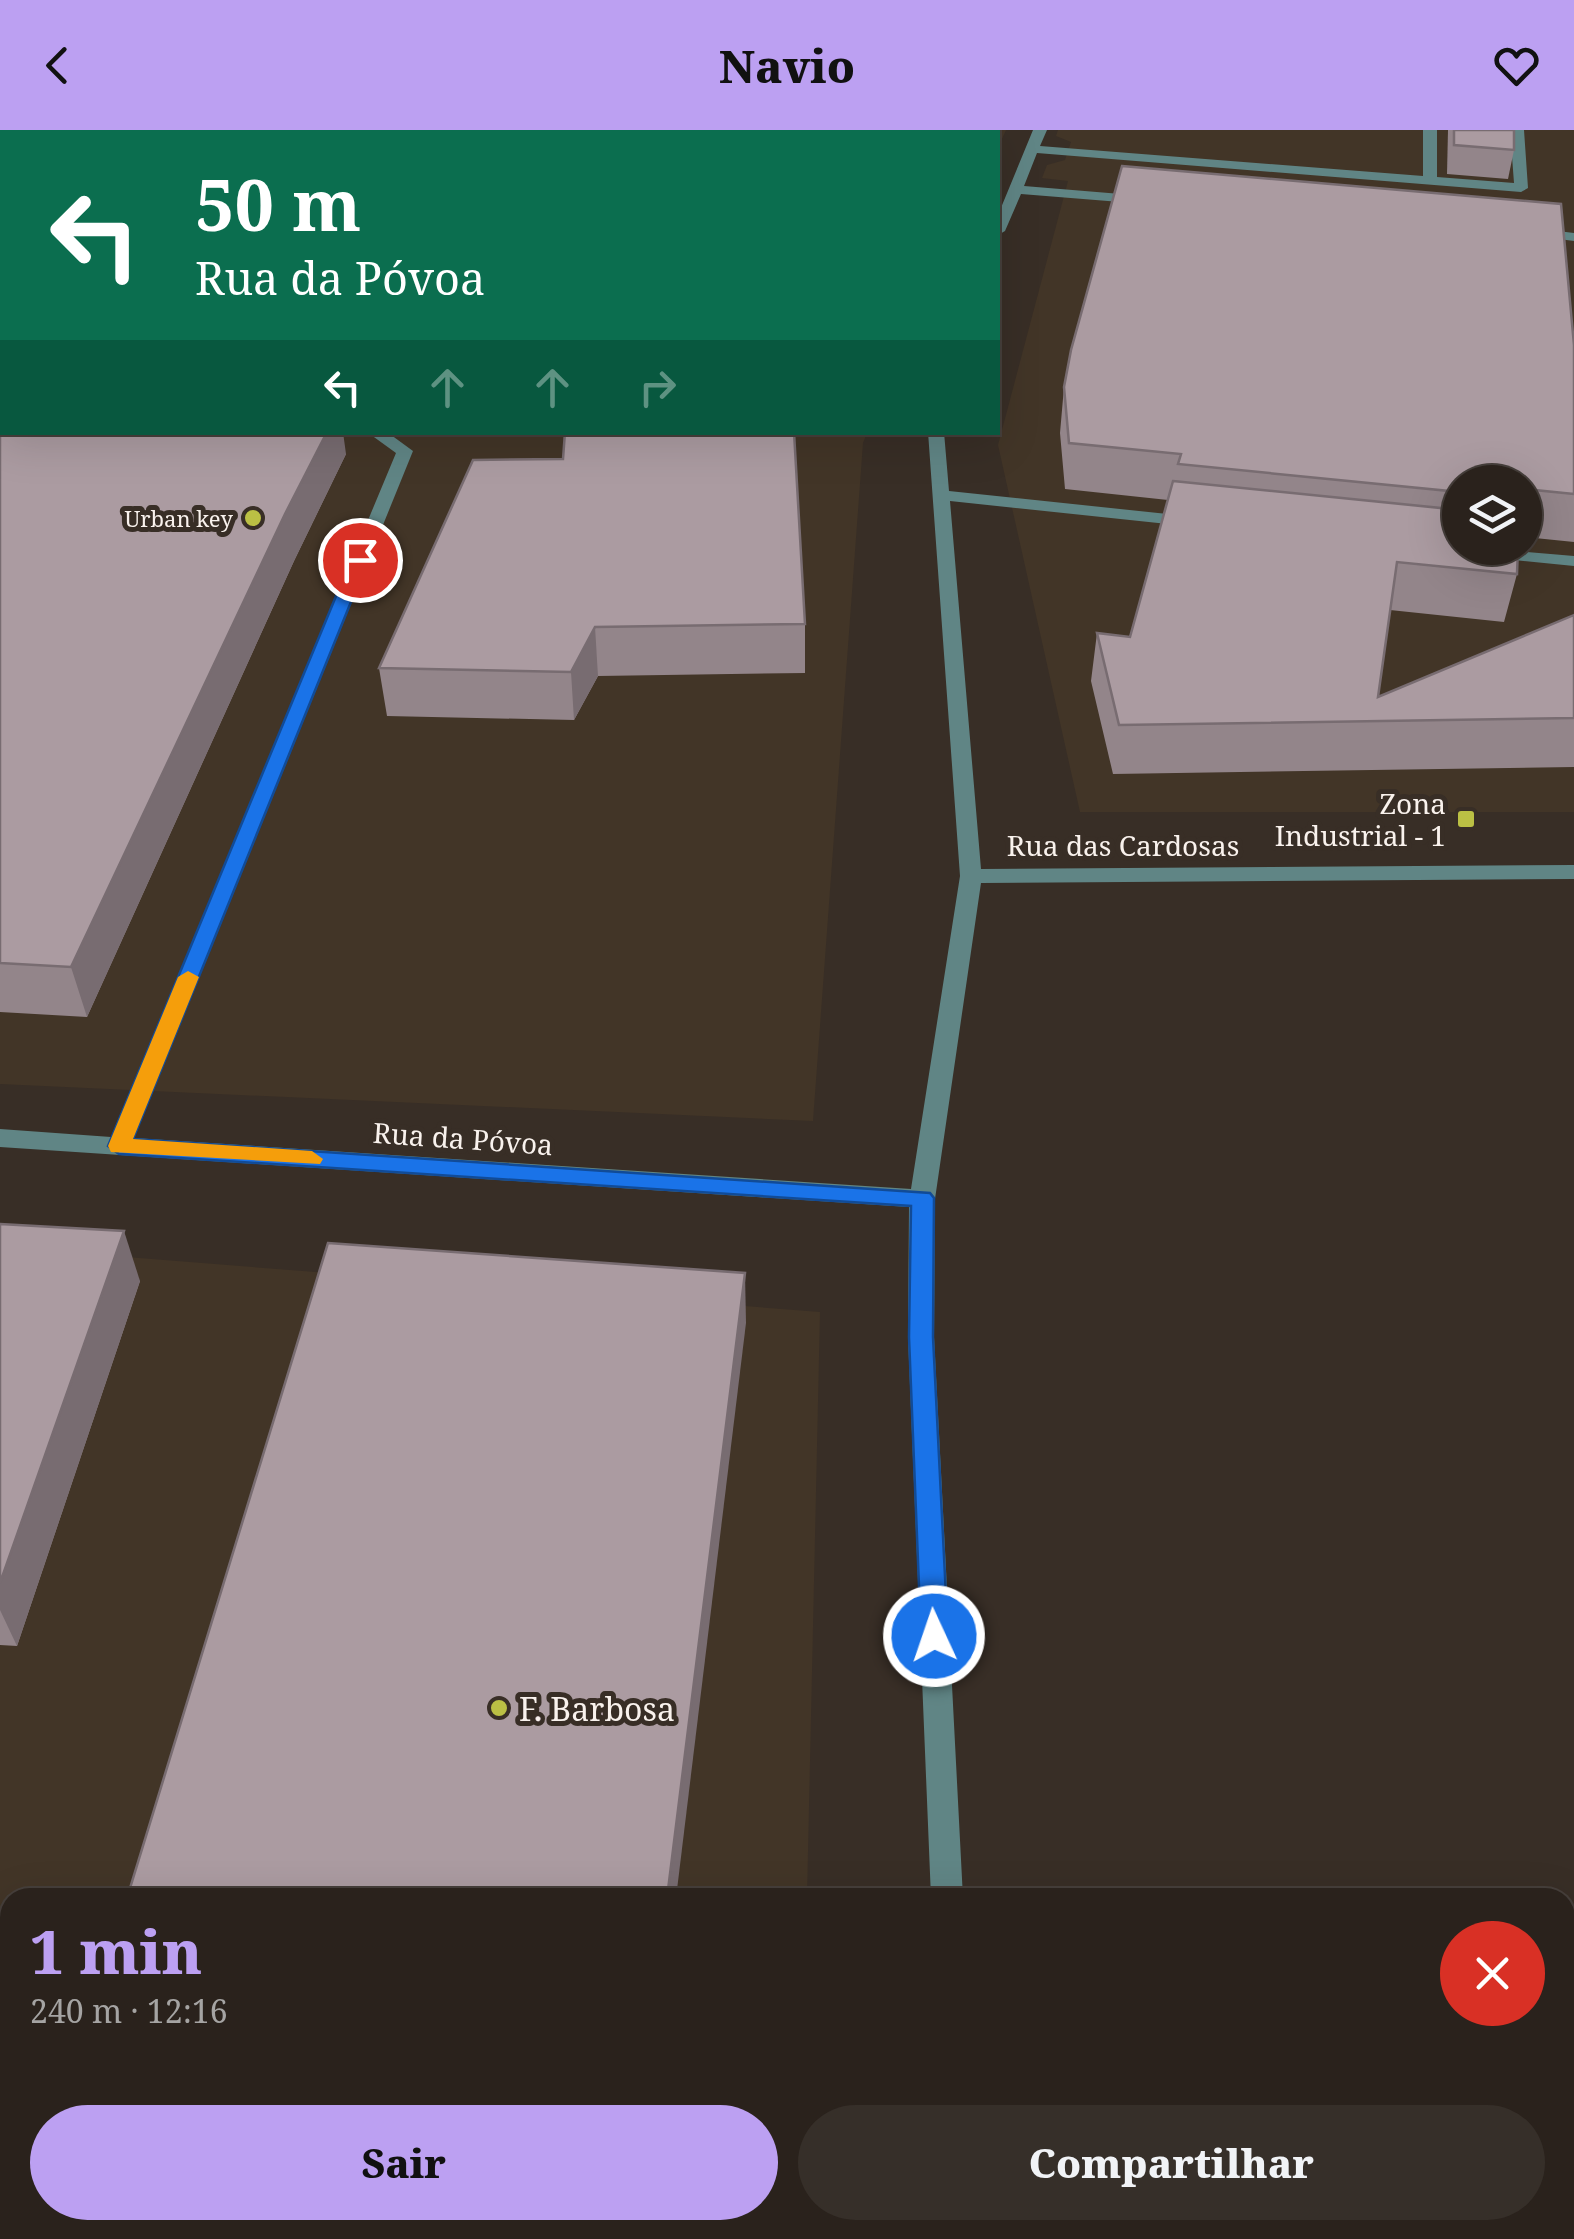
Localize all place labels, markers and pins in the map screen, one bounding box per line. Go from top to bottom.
place label: Urban key [124,503,234,533]
marker: Urban key [242,507,264,529]
pin [318,518,403,603]
place label: Zona Industrial - 1 [1275,784,1446,854]
marker: Zona Industrial - 1 [1455,808,1477,830]
place label: F. Barbosa [519,1687,675,1730]
marker: F. Barbosa [488,1697,510,1719]

